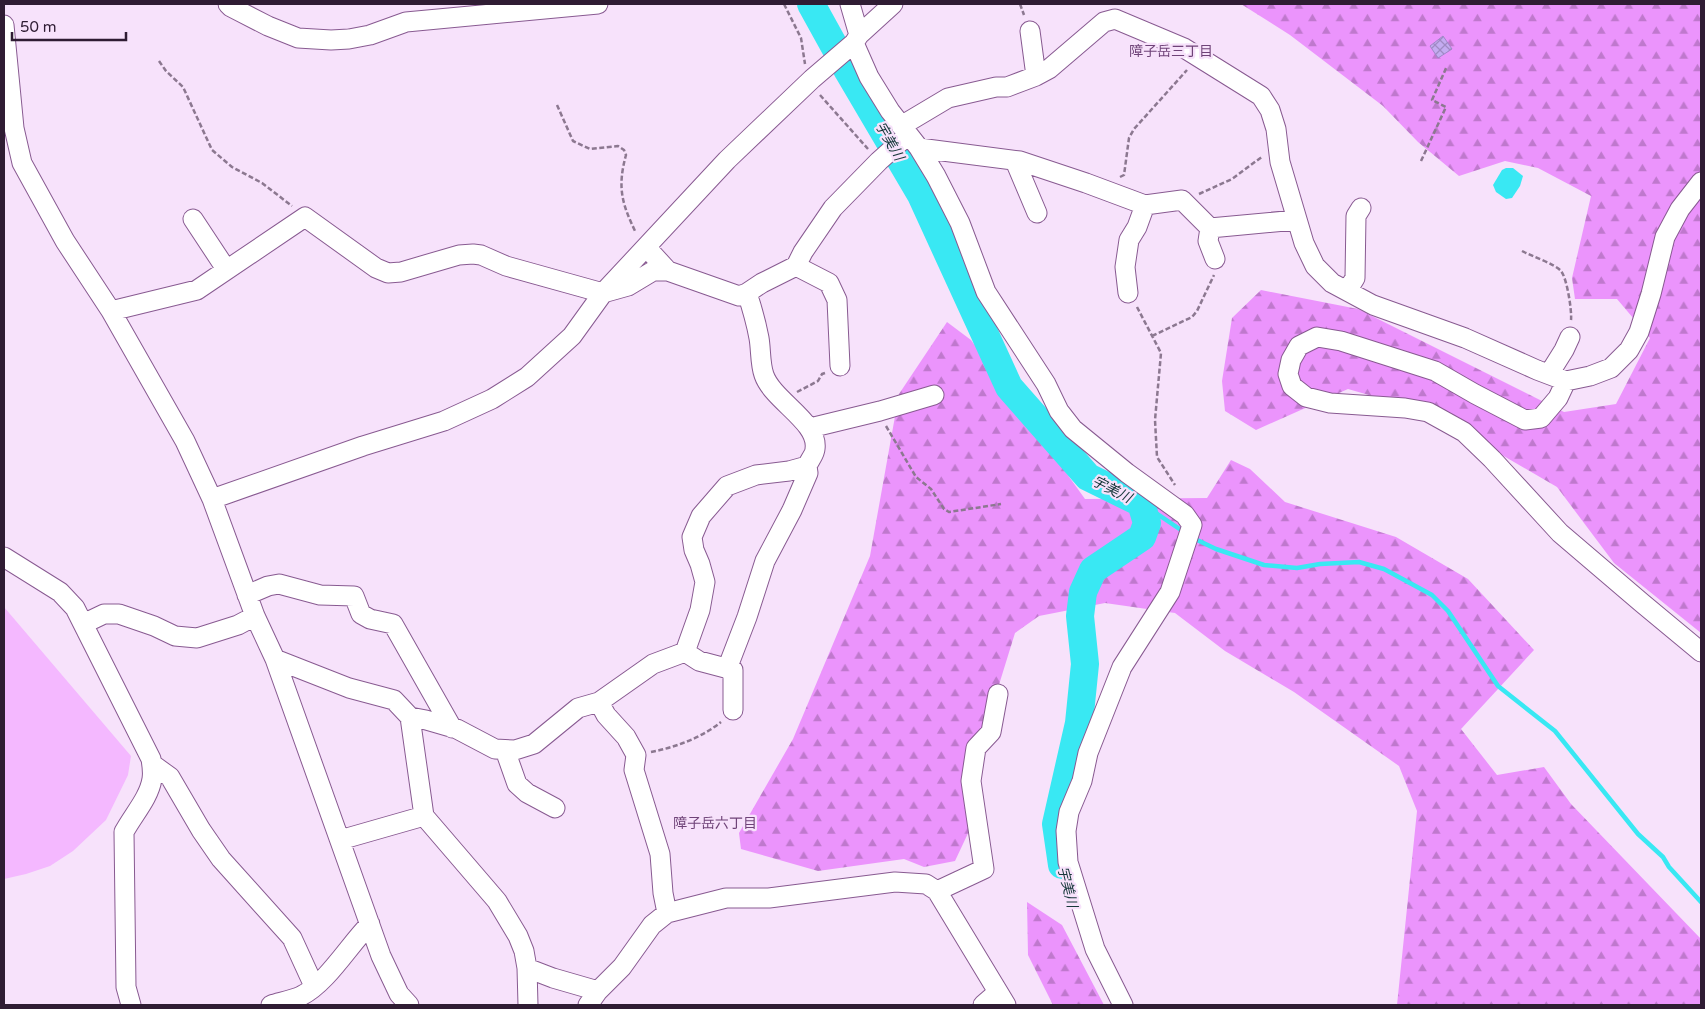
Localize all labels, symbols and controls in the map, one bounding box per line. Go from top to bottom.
scale bar [12,10,126,42]
text: 50 m [20,18,57,36]
district label: 障子岳三丁目 [1129,43,1213,60]
water label: 宇美川 [872,119,908,165]
water label: 宇美川 [1089,472,1136,507]
district label: 障子岳六丁目 [673,815,757,832]
water label: 宇美川 [1054,865,1081,911]

